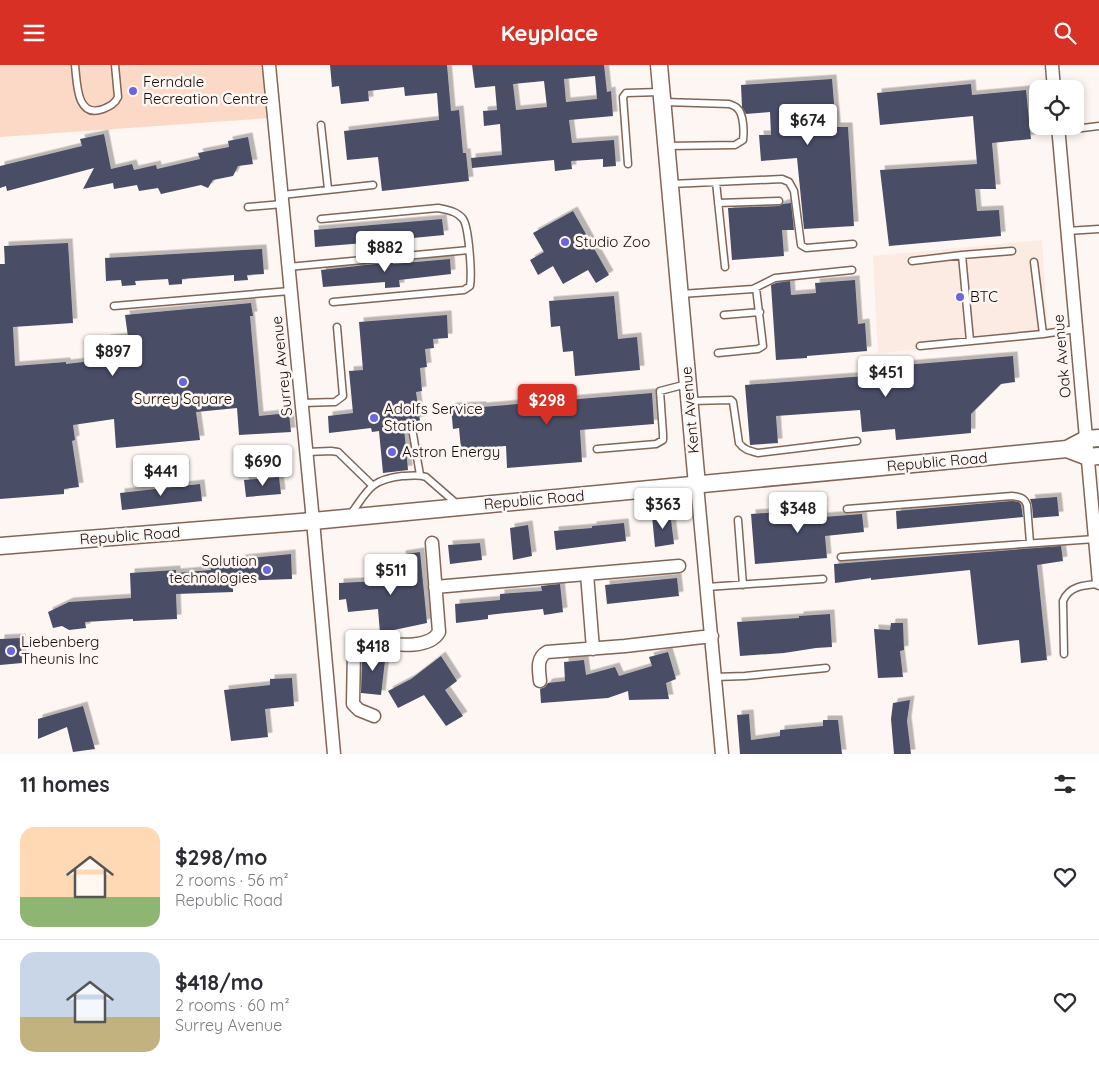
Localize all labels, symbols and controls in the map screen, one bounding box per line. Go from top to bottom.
icon: menu [20,19,48,47]
text: Keyplace [501,19,598,47]
icon: search [1051,19,1079,47]
place label: Ferndale Recreation Centre [143,72,268,108]
map controls [1029,80,1084,135]
button: locate [1029,80,1084,135]
marker: Ferndale Recreation Centre [127,85,139,97]
pin: $674 [778,103,838,146]
text: $674 [790,110,826,130]
pin: $882 [355,231,415,273]
place label: Studio Zoo [575,232,650,251]
marker: Studio Zoo [559,236,571,248]
text: $882 [367,237,403,257]
place label: BTC [970,287,998,306]
marker: BTC [954,291,966,303]
street label: Oak Avenue [1048,313,1075,399]
street label: Surrey Avenue [267,315,296,417]
pin: $897 [83,335,143,377]
text: $897 [95,341,131,361]
pin: $451 [856,355,916,398]
text: $451 [869,362,903,382]
street label: Kent Avenue [676,366,703,454]
marker: Surrey Square [177,376,189,388]
pin: $298 [517,383,577,426]
place label: Surrey Square [134,389,232,408]
text: $298 [529,390,565,410]
place label: Adolfs Service Station [384,399,483,435]
marker: Adolfs Service Station [368,412,380,424]
place label: Astron Energy [402,442,500,461]
pin: $690 [233,445,293,487]
marker: Astron Energy [386,446,398,458]
street label: Republic Road [886,448,988,475]
text: $690 [244,451,282,471]
pin: $441 [131,455,191,497]
text: $441 [144,461,178,481]
street label: Republic Road [483,486,585,513]
pin: $363 [633,487,693,530]
pin: $348 [768,491,828,534]
text: $363 [645,494,681,514]
text: $348 [780,498,816,518]
street label: Republic Road [79,523,181,548]
place label: Solution technologies [169,551,257,587]
pin: $511 [361,553,421,596]
text: $511 [375,560,407,580]
marker: Solution technologies [261,564,273,576]
pin: $418 [343,629,403,672]
place label: Liebenberg Theunis Inc [21,632,99,668]
text: $418 [356,636,390,656]
marker: Liebenberg Theunis Inc [5,645,17,657]
icon: filters [1051,770,1079,798]
text: 11 homes [20,771,110,797]
text: $298/mo [175,844,267,870]
icon: home [60,847,120,907]
icon: heart [1051,863,1079,891]
text: 2 rooms · 56 m² [175,870,289,890]
text: Republic Road [175,890,283,910]
text: $418/mo [175,969,263,995]
icon: home [60,972,120,1032]
icon: heart [1051,988,1079,1016]
text: 2 rooms · 60 m² [175,995,289,1015]
text: Surrey Avenue [175,1015,282,1035]

